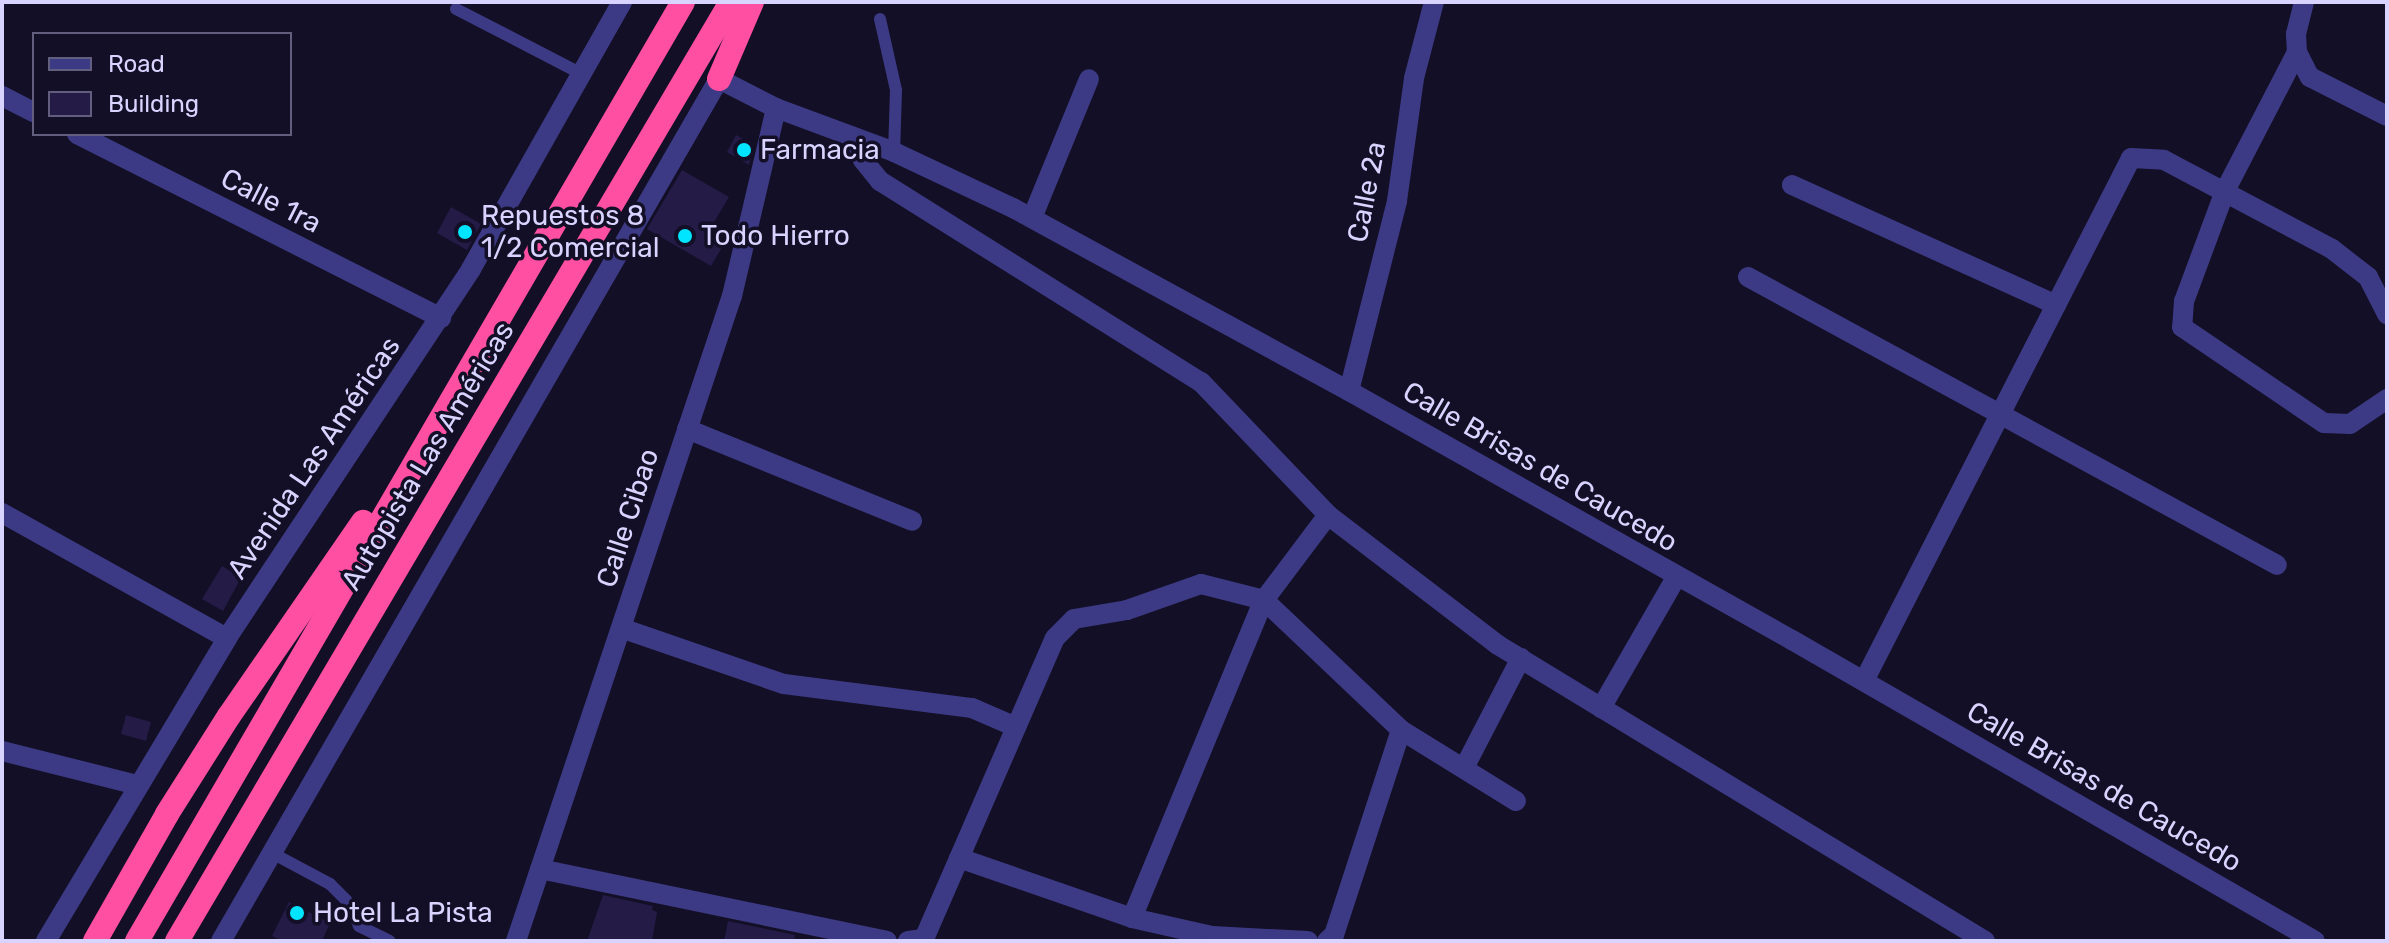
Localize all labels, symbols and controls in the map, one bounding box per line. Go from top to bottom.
legend [32,32,292,136]
text: Road [108,50,165,78]
text: Building [108,90,199,118]
place label: Farmacia [760,133,880,167]
street label: Calle 2a [1341,139,1393,245]
marker: Farmacia [735,141,753,159]
street label: Calle 1ra [215,161,327,241]
place label: Repuestos 8 1/2 Comercial [481,199,660,265]
place label: Todo Hierro [701,219,850,253]
marker: Repuestos 8 1/2 Comercial [456,223,474,241]
marker: Todo Hierro [676,227,694,245]
street label: Autopista Las Américas [334,315,522,597]
street label: Avenida Las Américas [220,330,408,586]
street label: Calle Brisas de Caucedo [1397,375,1683,559]
street label: Calle Cibao [590,444,666,592]
street label: Calle Brisas de Caucedo [1961,695,2247,879]
place label: Hotel La Pista [313,896,493,930]
marker: Hotel La Pista [288,904,306,922]

